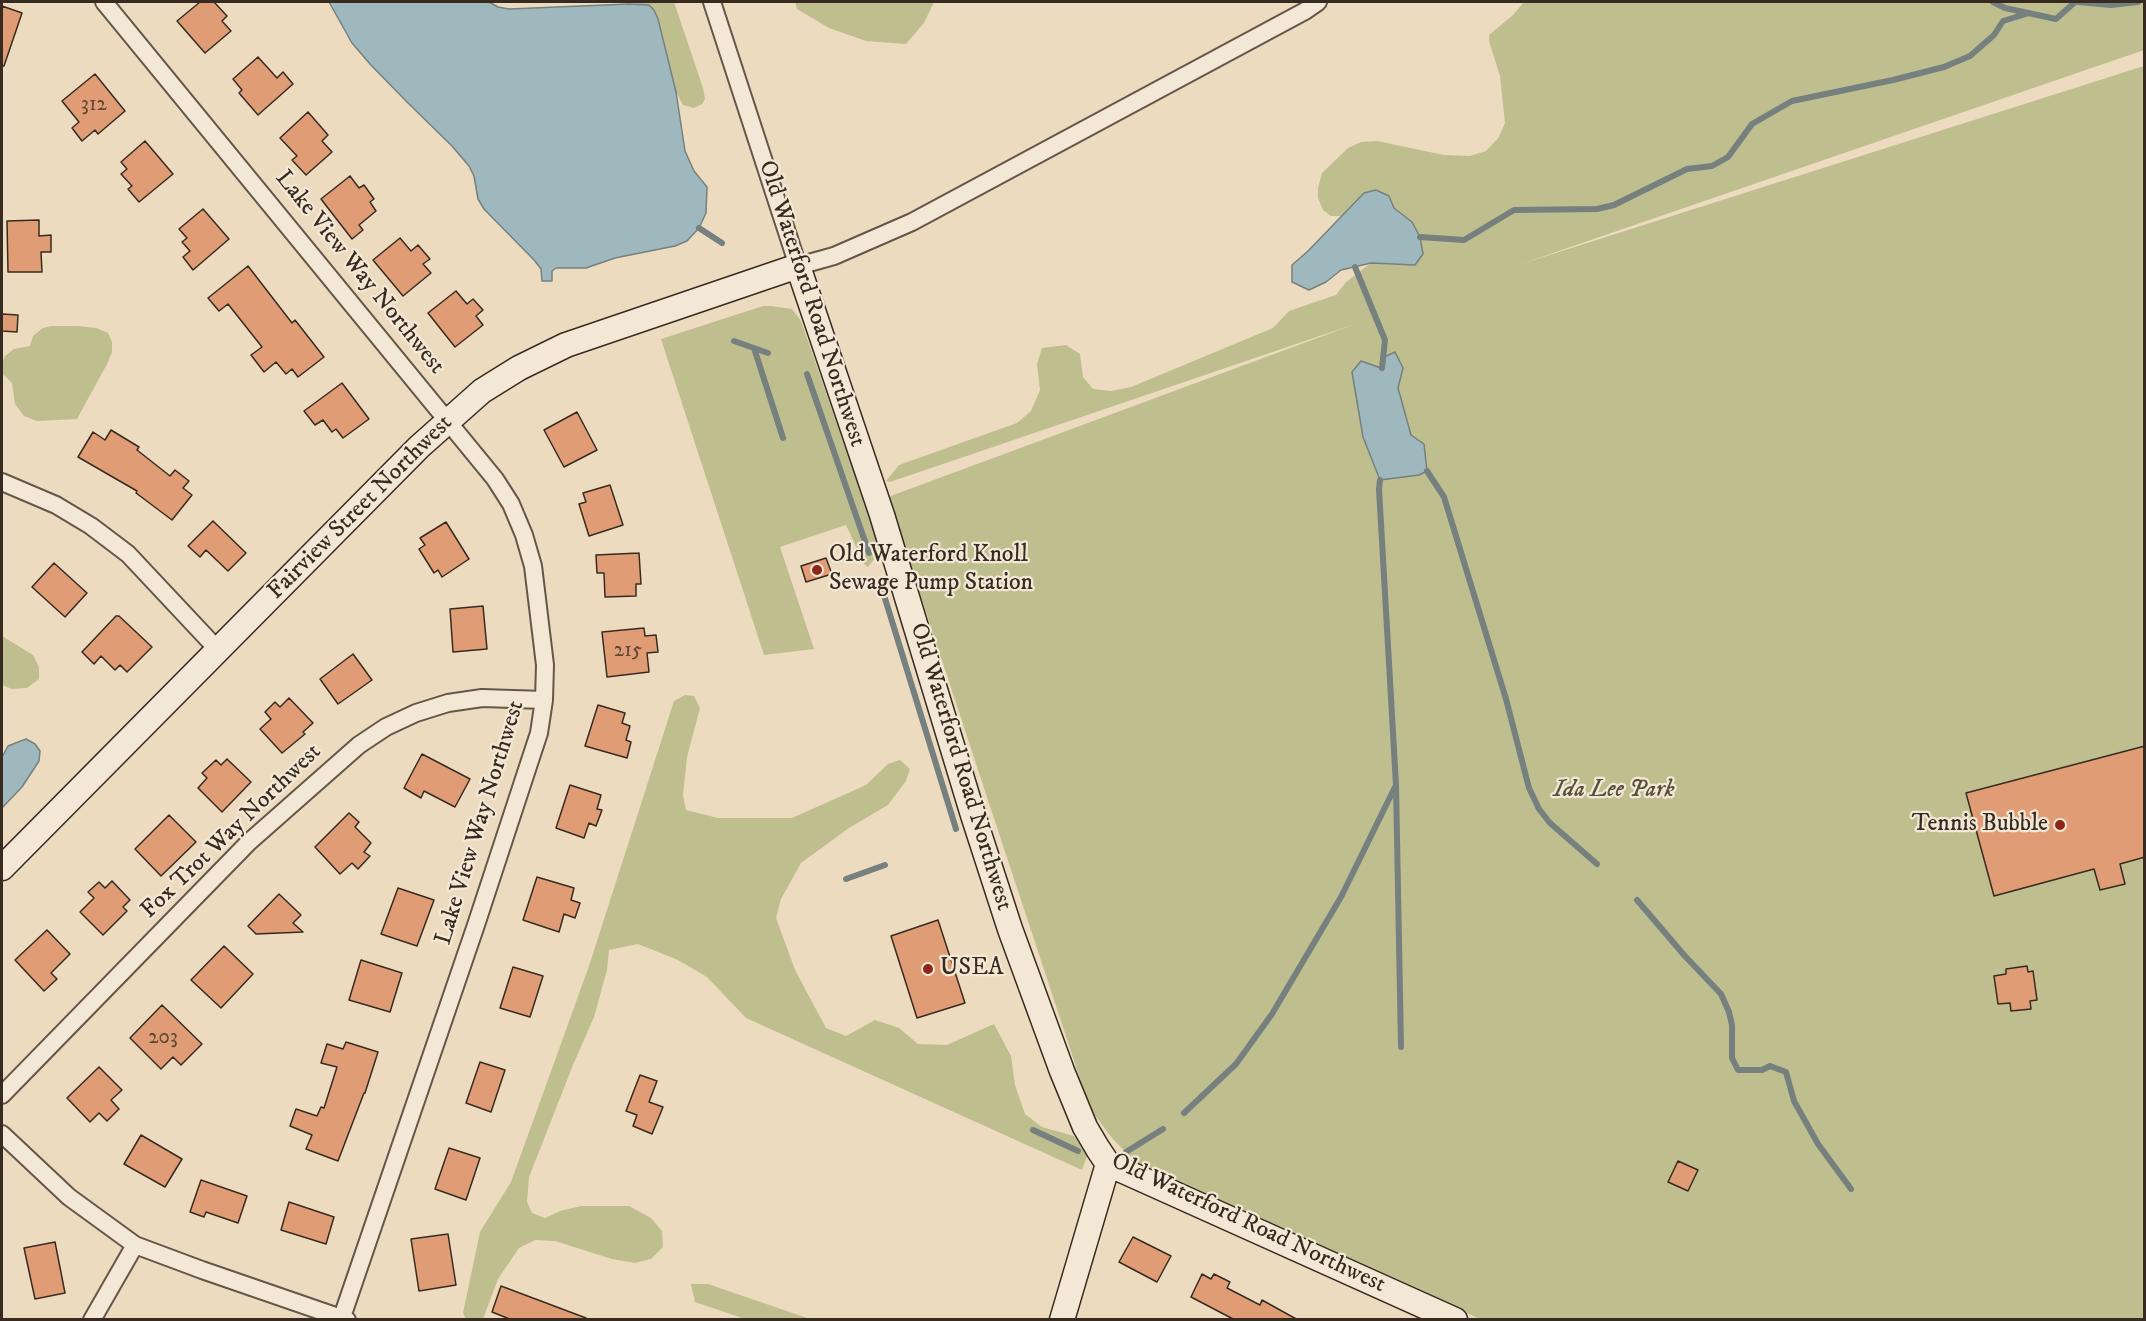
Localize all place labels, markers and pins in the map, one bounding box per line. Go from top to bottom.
place label: Old Waterford Knoll Sewage Pump Station [829,542,1033,598]
marker: Old Waterford Knoll Sewage Pump Station [810,563,824,577]
place label: Tennis Bubble [1912,811,2048,839]
marker: Tennis Bubble [2053,818,2067,832]
place label: USEA [940,955,1003,983]
marker: USEA [921,962,935,976]

